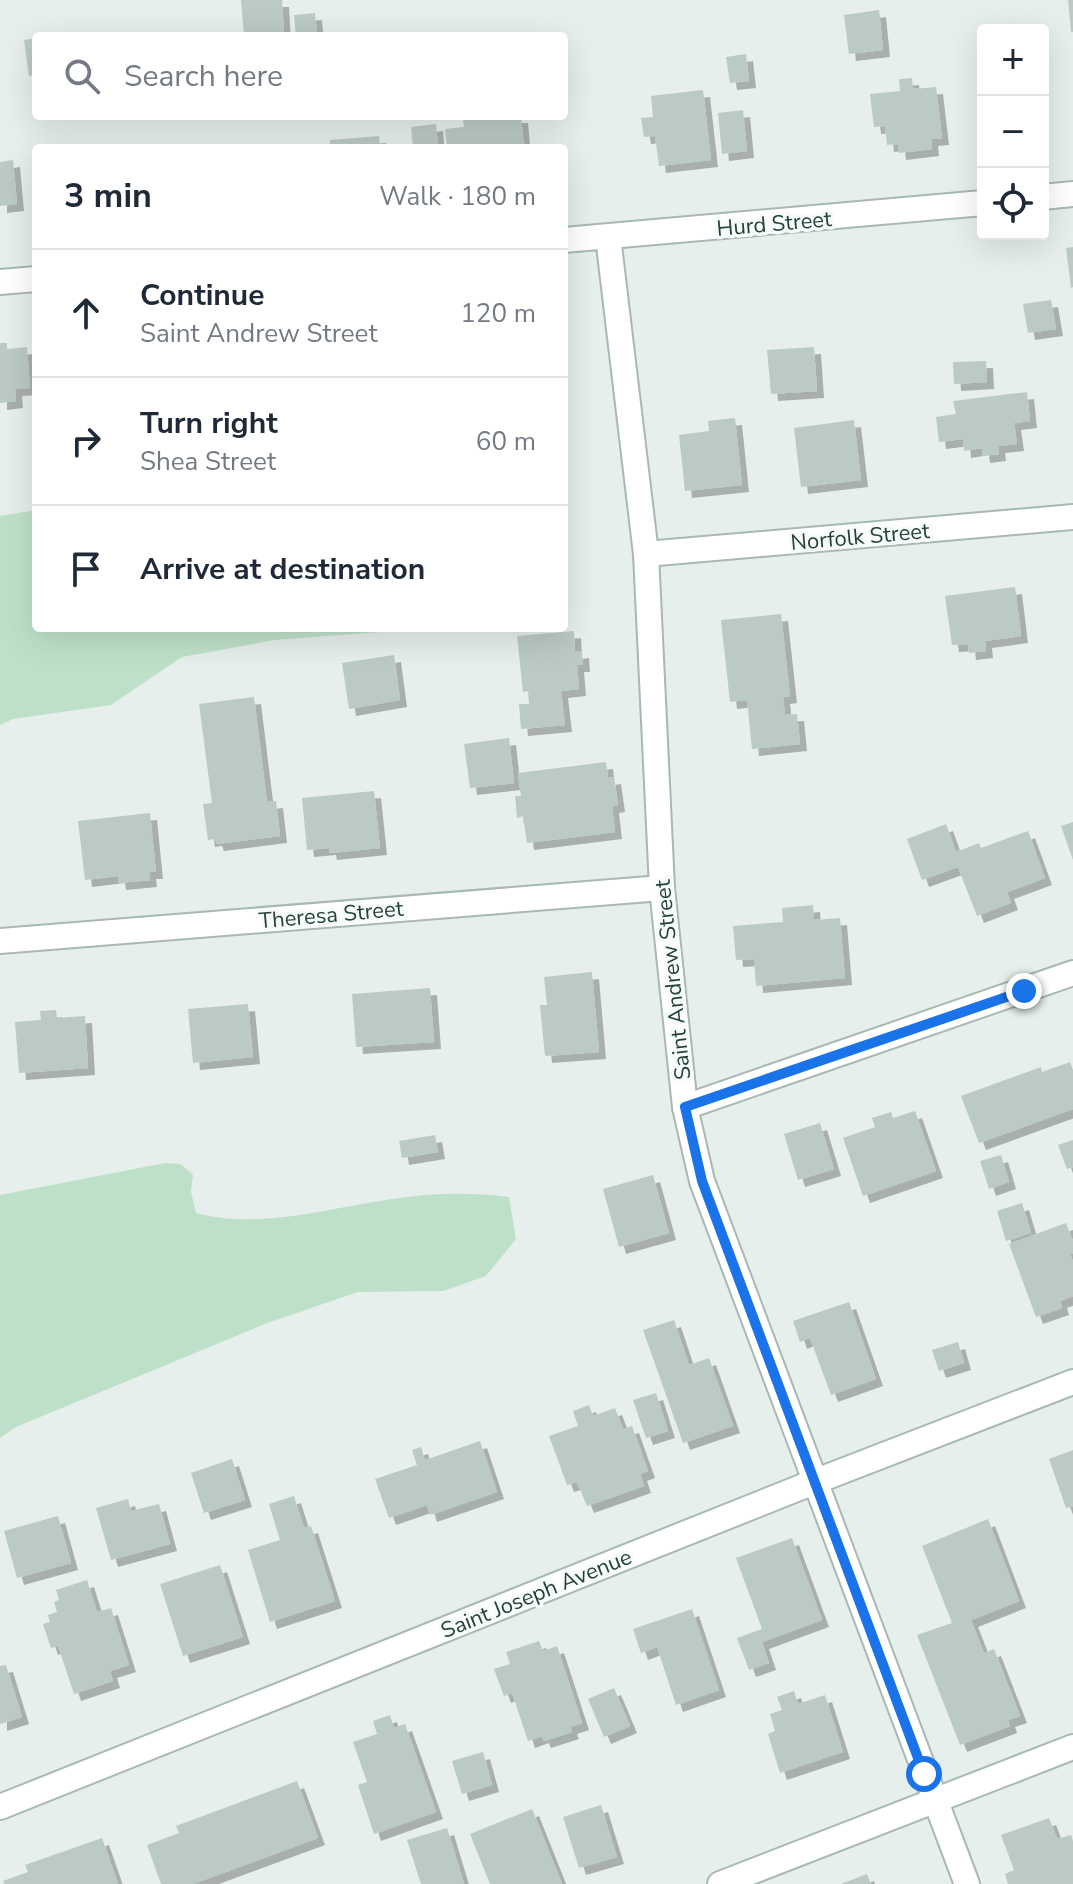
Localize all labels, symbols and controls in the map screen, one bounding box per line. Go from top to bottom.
map controls [977,24,1049,240]
button: + [977,24,1049,96]
search box [32,32,568,120]
icon: search [60,54,104,98]
text: Search here [124,56,283,97]
button: − [977,96,1049,168]
button: locate [977,168,1049,240]
text: 3 min [64,173,152,219]
text: Walk · 180 m [379,179,536,214]
street label: Hurd Street [715,204,833,244]
text: Continue [140,275,265,316]
icon: ahead [64,291,108,335]
text: 120 m [460,296,536,331]
text: Saint Andrew Street [140,316,378,351]
text: Turn right [140,403,278,444]
icon: right [64,419,108,463]
text: 60 m [476,424,536,459]
text: Shea Street [140,444,276,479]
street label: Norfolk Street [789,516,931,558]
icon: arrive [64,547,108,591]
text: Arrive at destination [140,549,425,590]
street label: Saint Andrew Street [648,878,698,1081]
street label: Theresa Street [258,894,405,936]
route end [1006,973,1042,1009]
street label: Saint Joseph Avenue [436,1542,636,1646]
route start [906,1756,942,1792]

